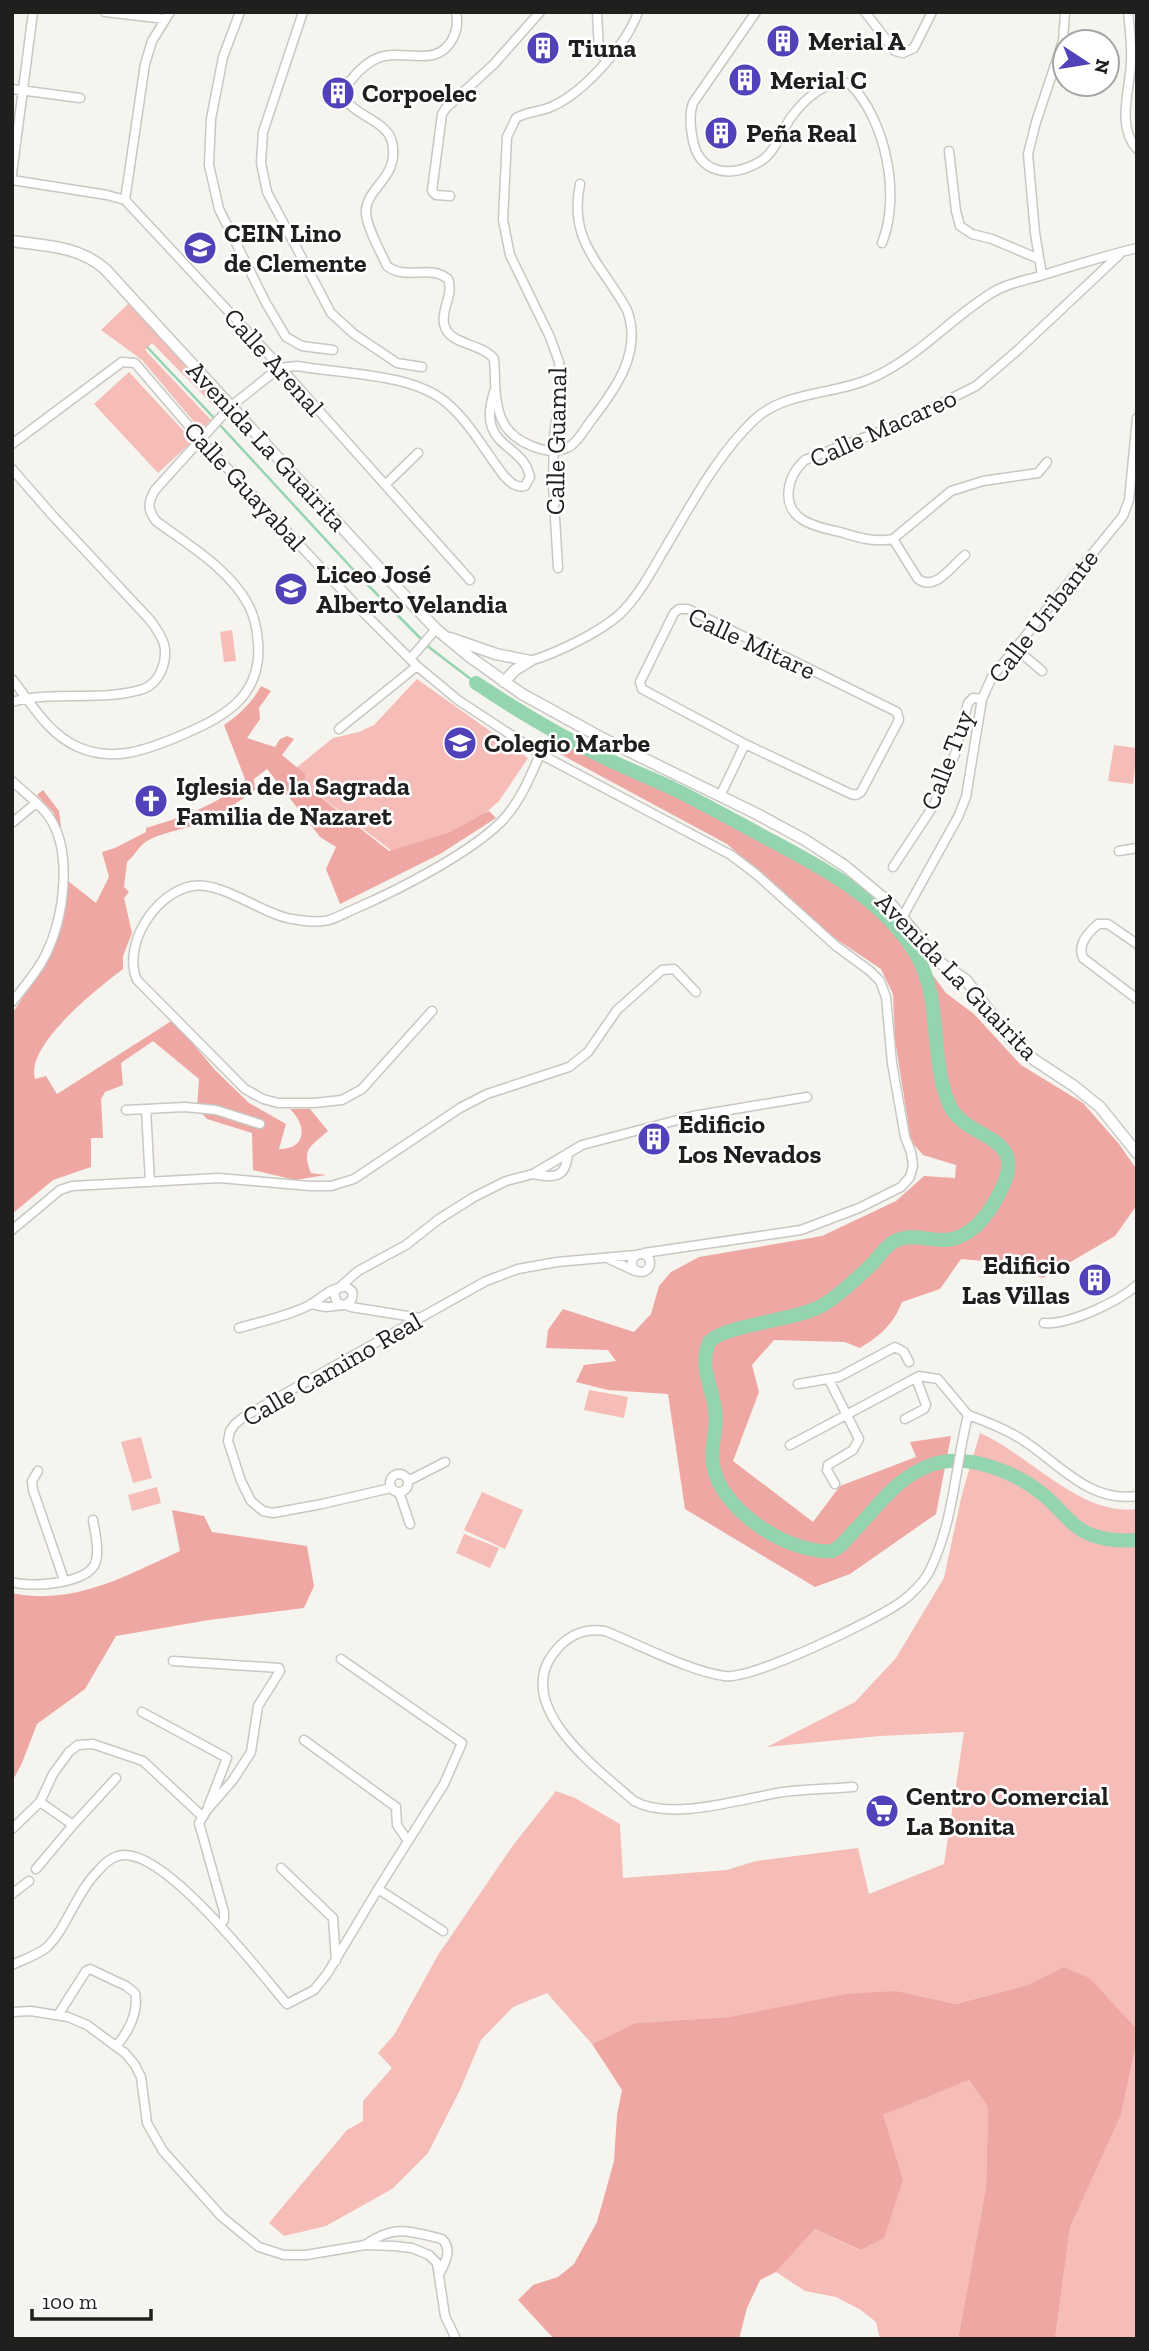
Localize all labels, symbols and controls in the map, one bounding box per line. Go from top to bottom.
building icon: Merial A [764,22,802,60]
place label: Merial A [808,25,905,57]
north arrow [1051,28,1121,98]
building icon: Tiuna [524,29,562,67]
place label: Tiuna [568,32,636,64]
text: N [1089,57,1115,76]
building icon: Merial C [726,61,764,99]
place label: Merial C [770,64,867,96]
building icon: Corpoelec [319,74,357,112]
place label: Corpoelec [362,77,477,109]
building icon: Peña Real [702,114,740,152]
place label: Peña Real [746,117,857,149]
place label: CEIN Lino de Clemente [224,217,367,279]
school or university icon: CEIN Lino de Clemente [181,229,219,267]
street label: Calle Arenal [217,301,331,423]
street label: Avenida La Guairita [180,354,354,538]
street label: Calle Guamal [539,366,573,515]
street label: Calle Macareo [805,381,961,475]
street label: Calle Guayabal [177,415,313,557]
street label: Calle Uribante [981,543,1105,689]
place label: Liceo José Alberto Velandia [316,558,508,620]
school or university icon: Liceo José Alberto Velandia [272,570,310,608]
street label: Calle Mitare [683,600,821,686]
street label: Calle Tuy [913,705,981,814]
school or university icon: Colegio Marbe [441,724,479,762]
place label: Colegio Marbe [484,727,650,759]
place label: Iglesia de la Sagrada Familia de Nazaret [176,770,410,832]
church icon: Iglesia de la Sagrada Familia de Nazaret [132,782,170,820]
street label: Avenida La Guairita [869,885,1046,1067]
place label: Edificio Los Nevados [678,1108,821,1170]
building icon: Edificio Los Nevados [635,1120,673,1158]
place label: Edificio Las Villas [962,1249,1070,1311]
building icon: Edificio Las Villas [1076,1261,1114,1299]
street label: Calle Camino Real [237,1305,428,1433]
place label: Centro Comercial La Bonita [906,1780,1109,1842]
supermarket icon: Centro Comercial La Bonita [863,1792,901,1830]
scale bar [32,2278,150,2322]
text: 100 m [42,2289,97,2314]

